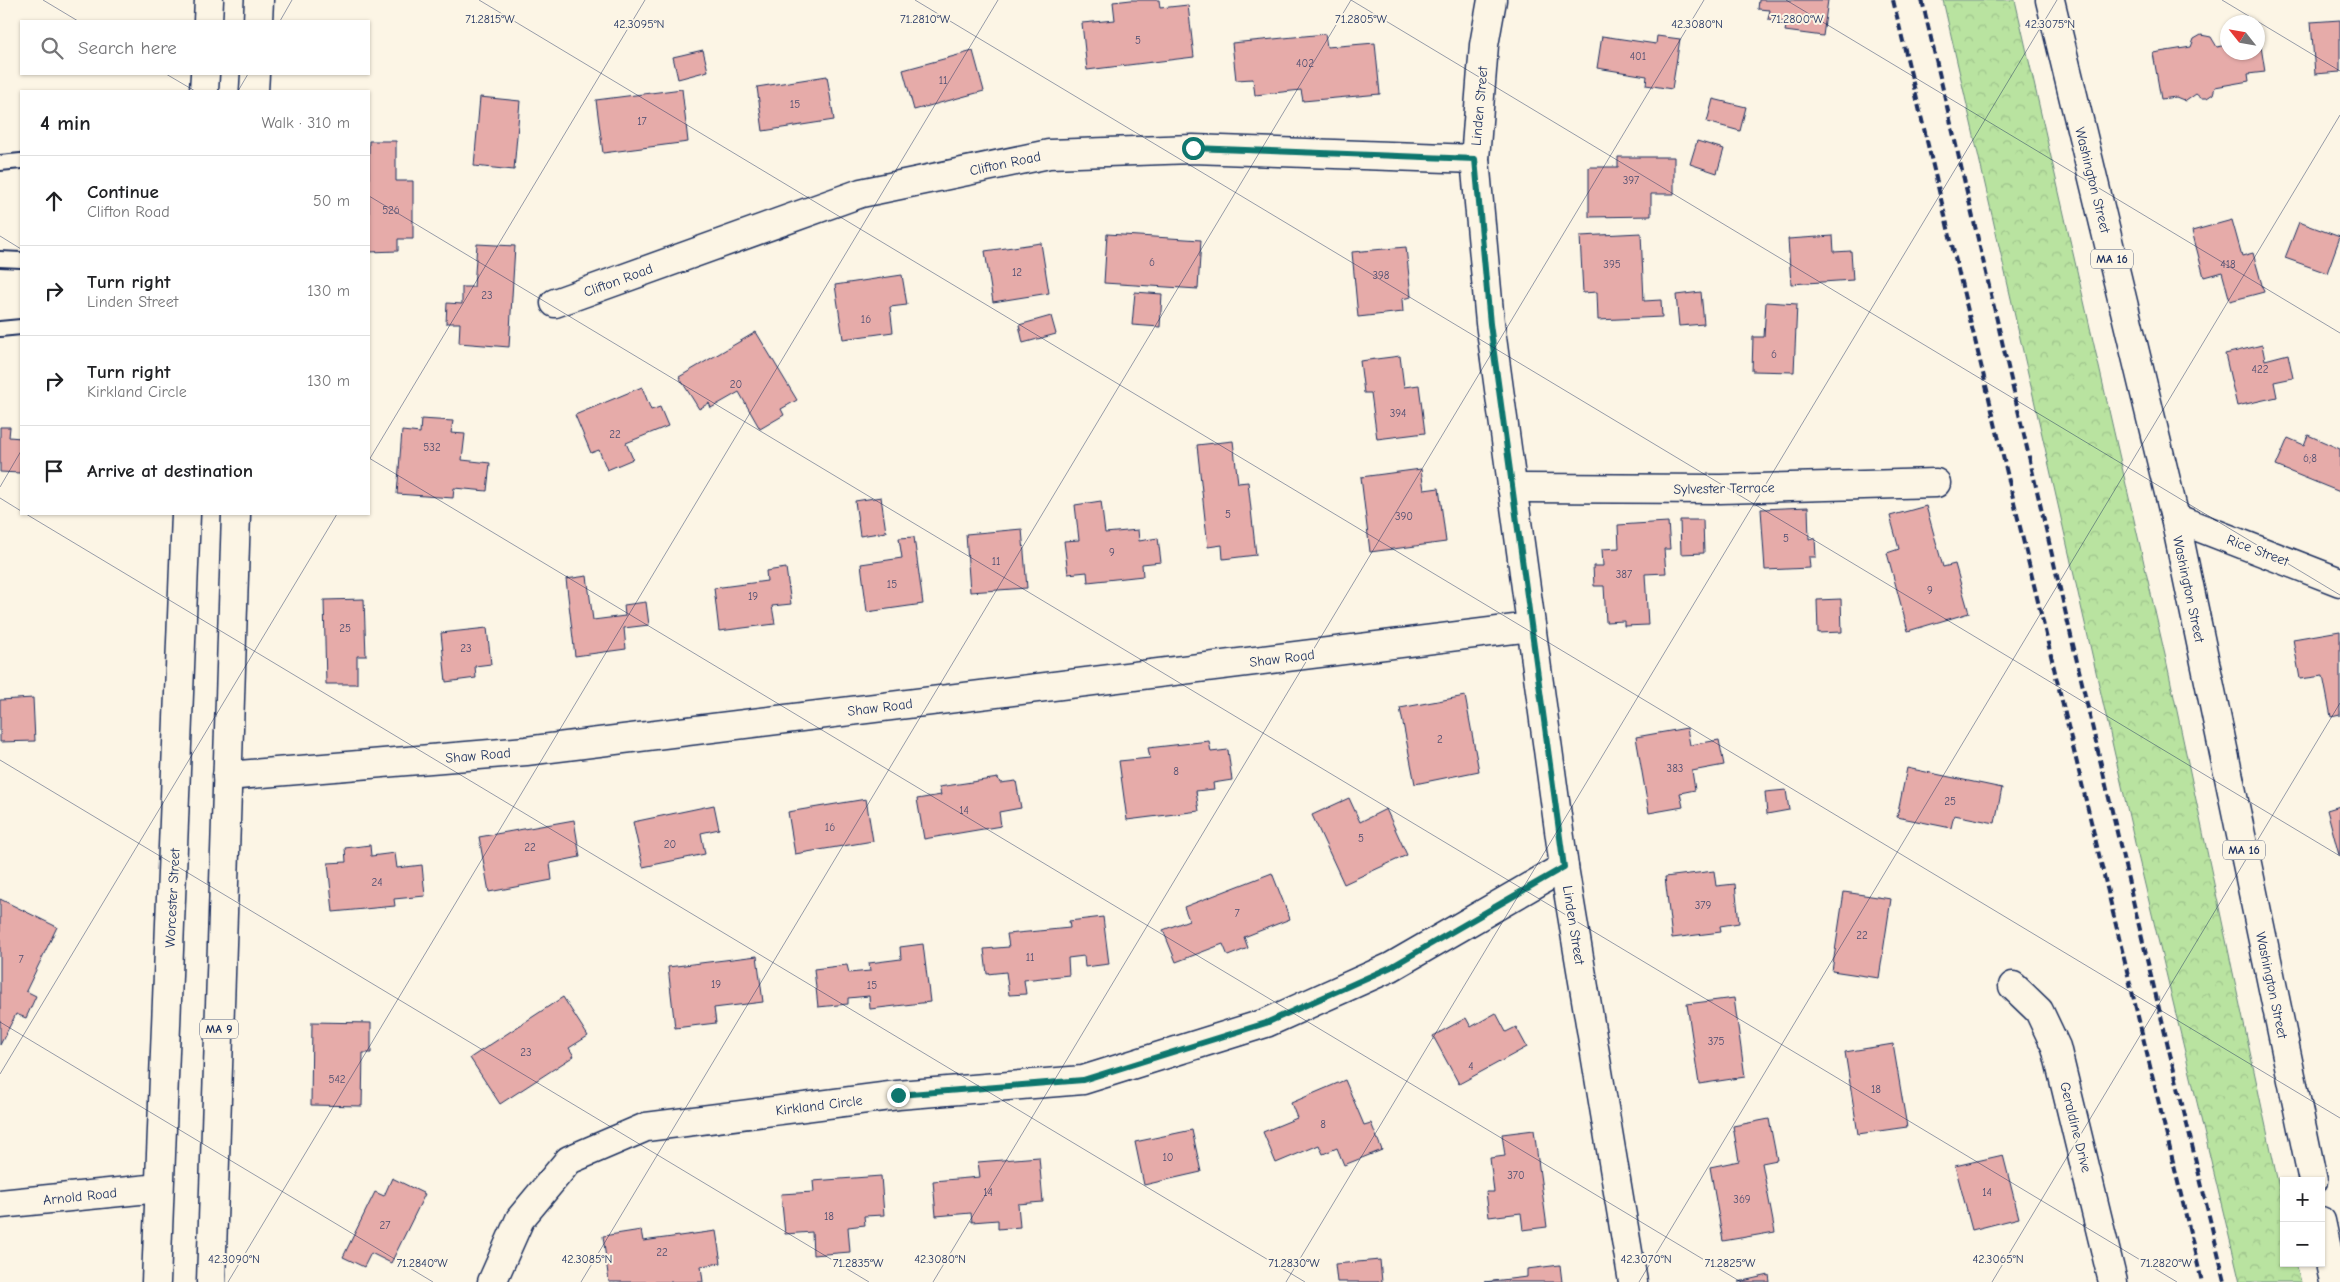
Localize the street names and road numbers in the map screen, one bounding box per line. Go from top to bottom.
street label: Linden Street [1468,65,1492,147]
street label: Washington Street [2071,125,2114,236]
street label: Clifton Road [968,148,1042,179]
road number: MA 16 [2091,250,2133,268]
street label: Clifton Road [581,260,655,301]
street label: Sylvester Terrace [1673,479,1775,498]
street label: Rice Street [2224,531,2292,570]
street label: Washington Street [2169,534,2208,645]
street label: Shaw Road [1248,646,1316,671]
street label: Shaw Road [846,695,914,720]
street label: Shaw Road [445,744,512,767]
road number: MA 16 [2223,840,2265,860]
street label: Worcester Street [161,847,184,948]
street label: Linden Street [1559,884,1588,967]
street label: Washington Street [2252,930,2291,1041]
road number: MA 9 [200,1020,238,1038]
street label: Geraldine Drive [2056,1080,2095,1174]
street label: Kirkland Circle [775,1092,863,1119]
street label: Arnold Road [42,1184,118,1209]

